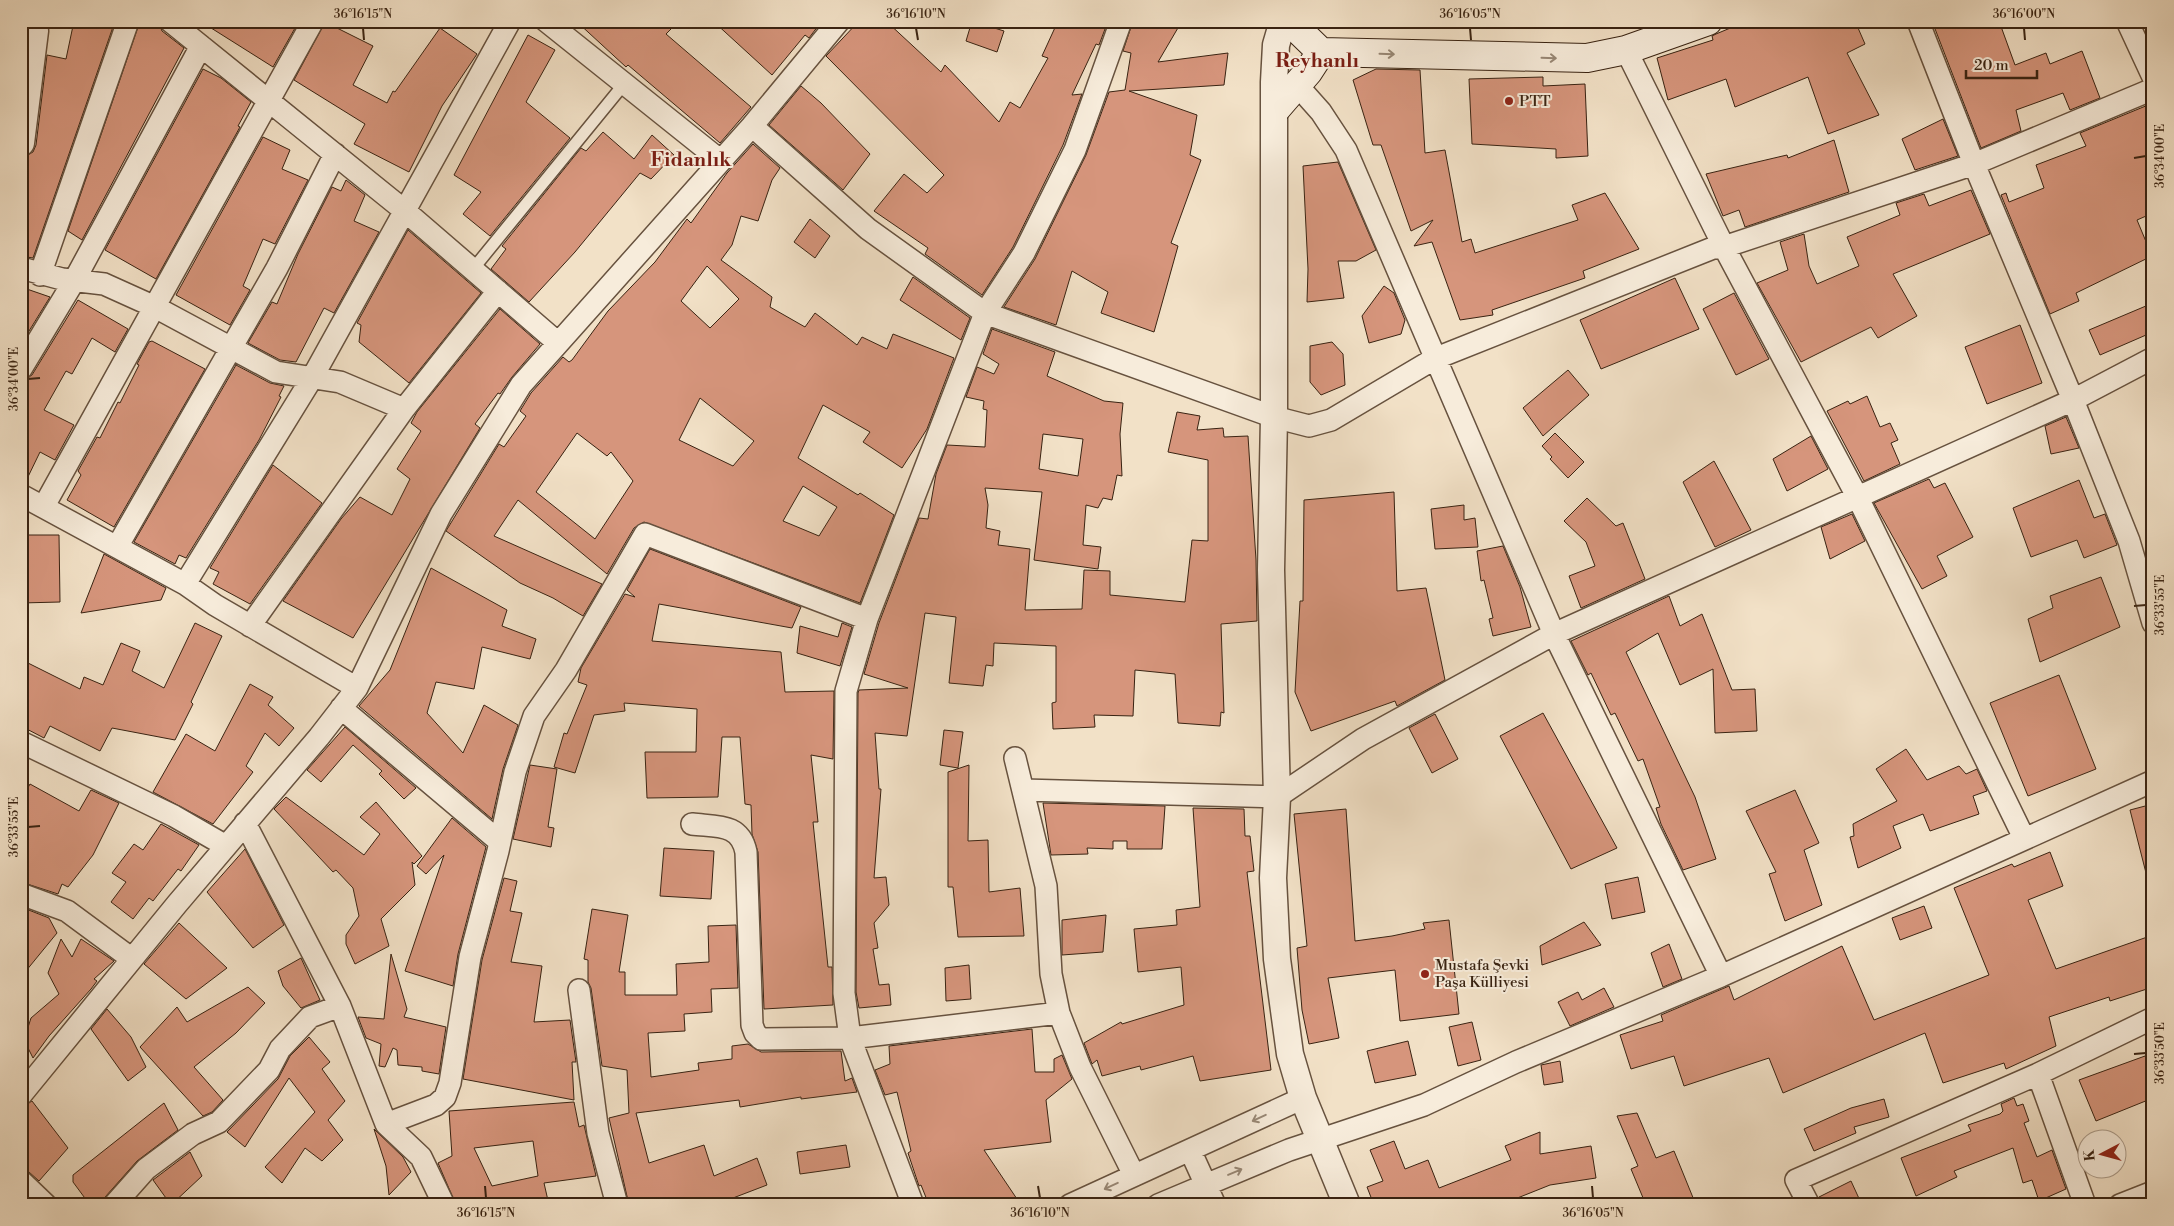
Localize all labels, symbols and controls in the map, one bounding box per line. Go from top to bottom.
text: 36°16'15"N [334,7,392,22]
text: 36°16'10"N [886,7,946,22]
text: 36°16'05"N [1439,7,1501,22]
text: 36°16'00"N [1993,7,2055,22]
scale bar [1966,48,2038,80]
district label: Reyhanlı [1275,49,1359,74]
one-way arrow [1378,49,1395,59]
one-way arrow [1541,54,1557,63]
text: 20 m [1974,56,2009,75]
place label: PTT [1519,92,1551,111]
marker: PTT [1503,95,1515,107]
text: 36°34'00"E [2153,124,2168,188]
district label: Fidanlık [651,148,732,173]
text: 36°34'00"E [7,347,22,411]
text: 36°33'55"E [2153,575,2168,635]
text: 36°33'55"E [7,797,22,857]
place label: Mustafa Şevki Paşa Külliyesi [1435,956,1529,992]
marker: Mustafa Şevki Paşa Külliyesi [1419,968,1431,980]
text: 36°33'50"E [2153,1022,2168,1084]
one-way arrow [1252,1114,1267,1123]
north arrow [2076,1128,2126,1178]
text: K [2080,1148,2100,1162]
one-way arrow [1227,1167,1242,1177]
one-way arrow [1104,1181,1119,1191]
text: 36°16'15"N [457,1206,515,1221]
text: 36°16'10"N [1010,1206,1070,1221]
text: 36°16'05"N [1562,1206,1624,1221]

